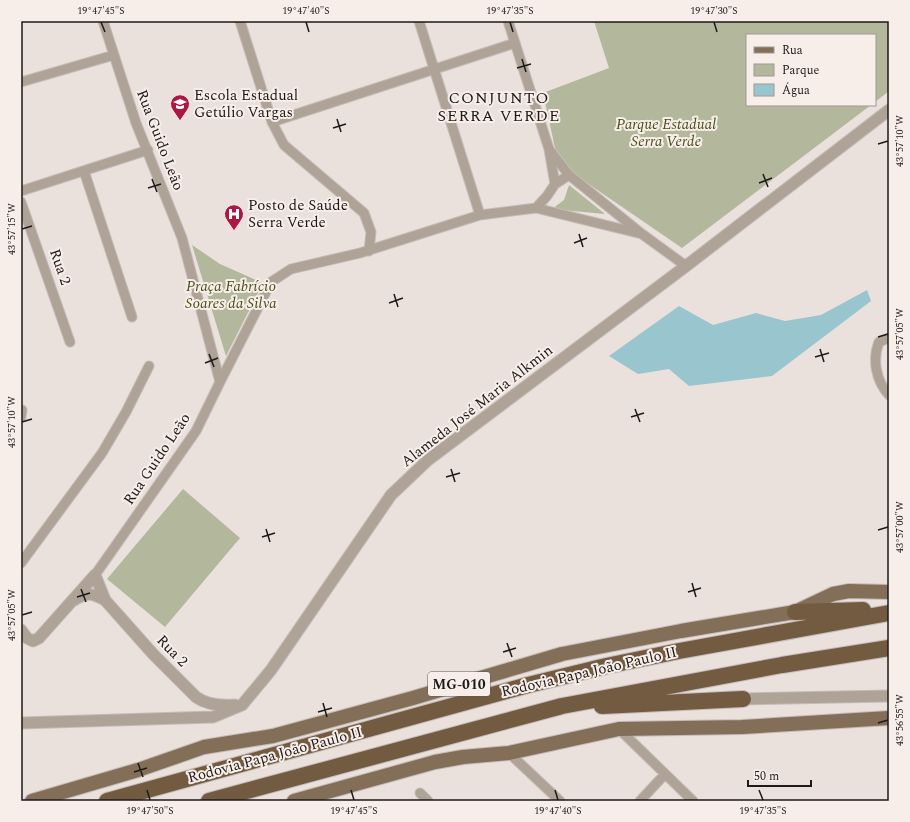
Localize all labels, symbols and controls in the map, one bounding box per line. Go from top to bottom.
text: 19°47'45"S [77,3,125,19]
text: 19°47'40"S [282,3,330,19]
text: 19°47'35"S [486,3,534,19]
text: 19°47'30"S [690,3,738,19]
legend [746,34,876,106]
text: Rua [782,41,803,60]
text: Parque [782,61,819,80]
text: Água [782,81,810,100]
place label: Escola Estadual Getúlio Vargas [194,84,298,124]
street label: Rua Guido Leão [130,86,190,194]
district label: CONJUNTO SERRA VERDE [438,86,560,128]
school or university icon: Escola Estadual Getúlio Vargas [169,93,191,121]
park label: Parque Estadual Serra Verde [616,113,716,153]
text: 43°57'10"W [892,115,908,167]
place label: Posto de Saúde Serra Verde [248,194,348,234]
text: 43°57'15"W [4,203,20,255]
hospital icon: Posto de Saúde Serra Verde [223,203,245,231]
street label: Rua 2 [43,246,77,288]
park label: Praça Fabrício Soares da Silva [185,275,277,315]
text: 43°57'05"W [892,308,908,360]
street label: Alameda José Maria Alkmin [396,339,558,473]
text: 43°57'10"W [4,396,20,448]
street label: Rua Guido Leão [118,408,196,510]
text: 43°57'00"W [892,501,908,553]
text: 43°57'05"W [4,589,20,641]
street label: Rua 2 [151,630,193,672]
street label: Rodovia Papa João Paulo II [499,641,679,703]
road number: MG-010 [428,672,490,696]
text: 43°56'55"W [892,694,908,746]
street label: Rodovia Papa João Paulo II [185,721,365,789]
scale bar [748,762,811,788]
text: 50 m [754,767,779,786]
text: 19°47'50"S [126,803,174,819]
text: 19°47'45"S [330,803,378,819]
text: 19°47'40"S [534,803,582,819]
text: 19°47'35"S [739,803,787,819]

